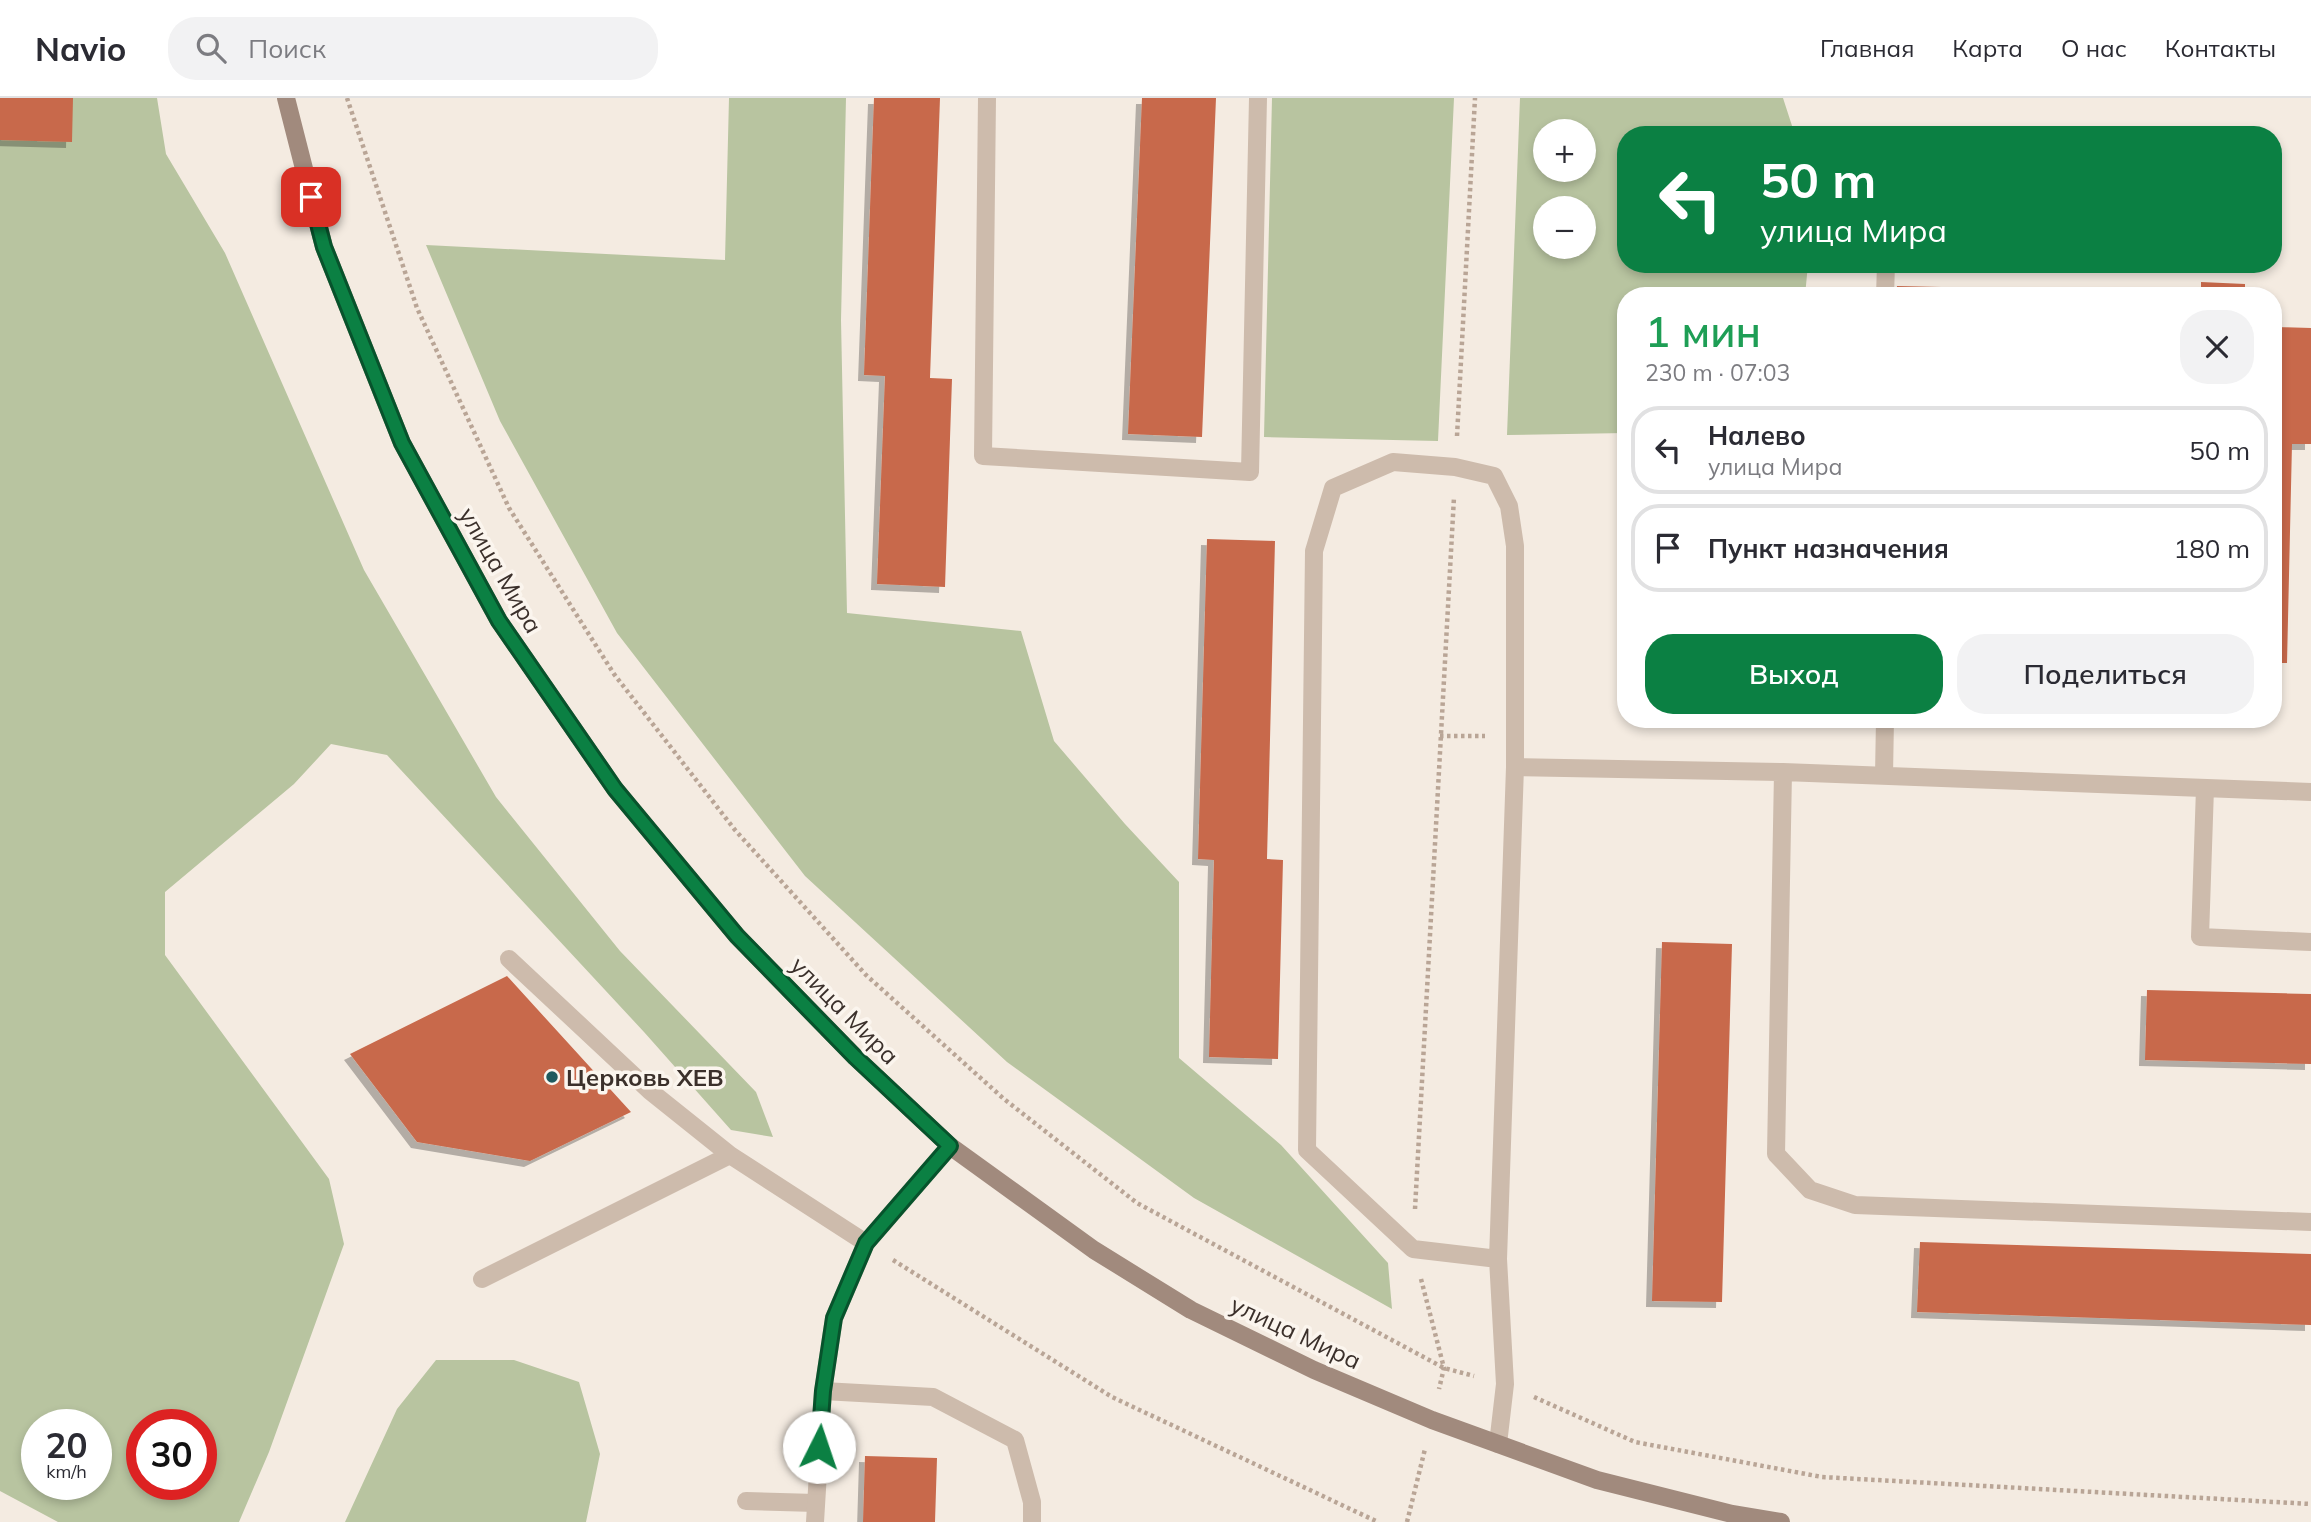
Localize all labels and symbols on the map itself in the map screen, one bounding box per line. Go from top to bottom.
pin [281,167,341,227]
street label: улица Мира [453,502,549,638]
street label: улица Мира [785,950,905,1070]
place label: Церковь ХЕВ [566,1062,724,1092]
marker: Церковь ХЕВ [544,1069,560,1085]
street label: улица Мира [1226,1289,1366,1375]
speed limit sign: 30 [126,1409,217,1500]
position arrow [782,1410,856,1484]

